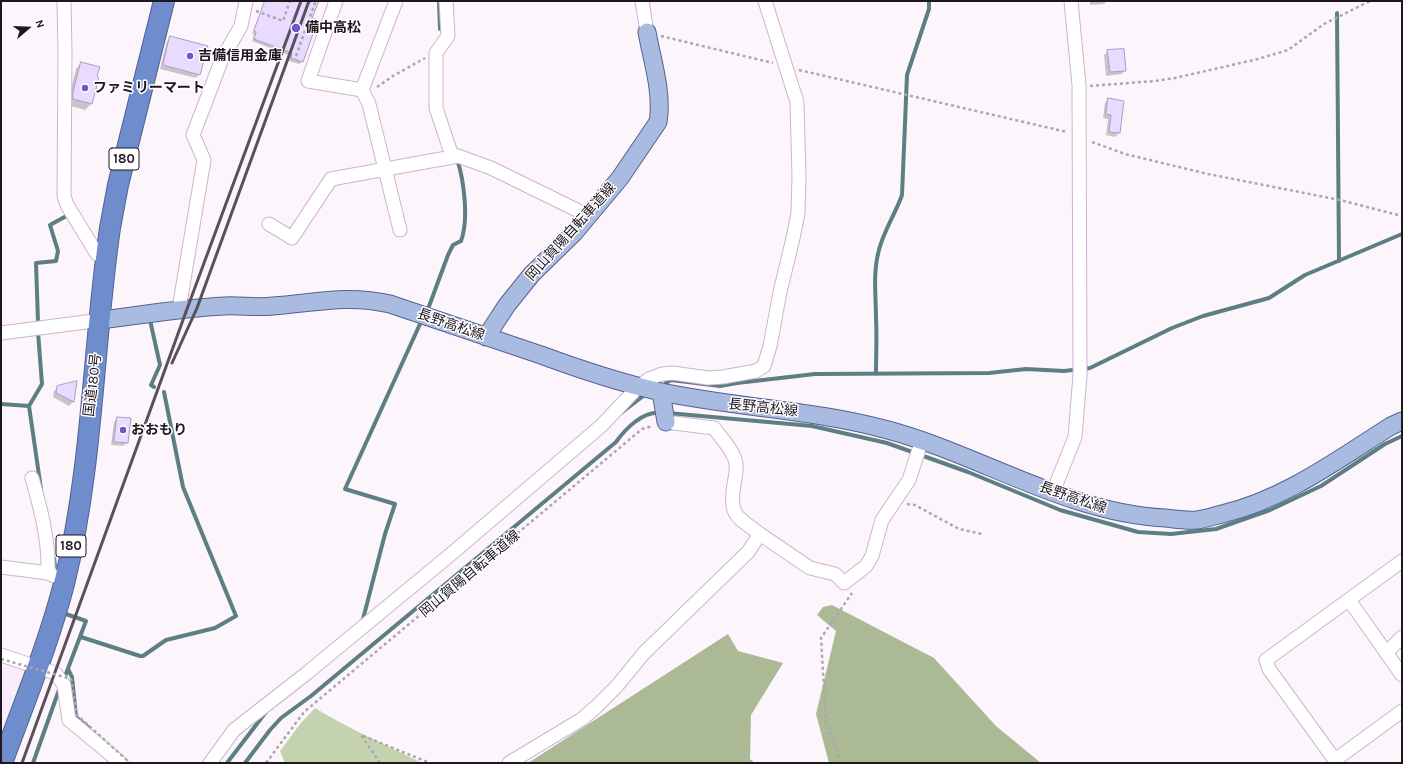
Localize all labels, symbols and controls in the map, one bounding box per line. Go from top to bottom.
north arrow [8,8,48,48]
text: N [32,18,47,30]
place label: 備中高松 [305,20,361,36]
marker: 備中高松 [290,22,302,34]
place label: 吉備信用金庫 [198,48,282,64]
marker: 吉備信用金庫 [185,51,195,61]
place label: ファミリーマート [93,80,205,96]
marker: ファミリーマート [80,83,90,93]
road number: 180 [109,148,139,170]
street label: 岡山賀陽自転車道線 [523,180,619,284]
street label: 長野高松線 [415,306,487,344]
street label: 国道180号 [81,352,105,418]
street label: 長野高松線 [727,396,799,420]
place label: おおもり [131,422,187,438]
marker: おおもり [118,425,128,435]
street label: 長野高松線 [1037,479,1109,517]
street label: 岡山賀陽自転車道線 [416,527,524,621]
road number: 180 [56,535,86,557]

